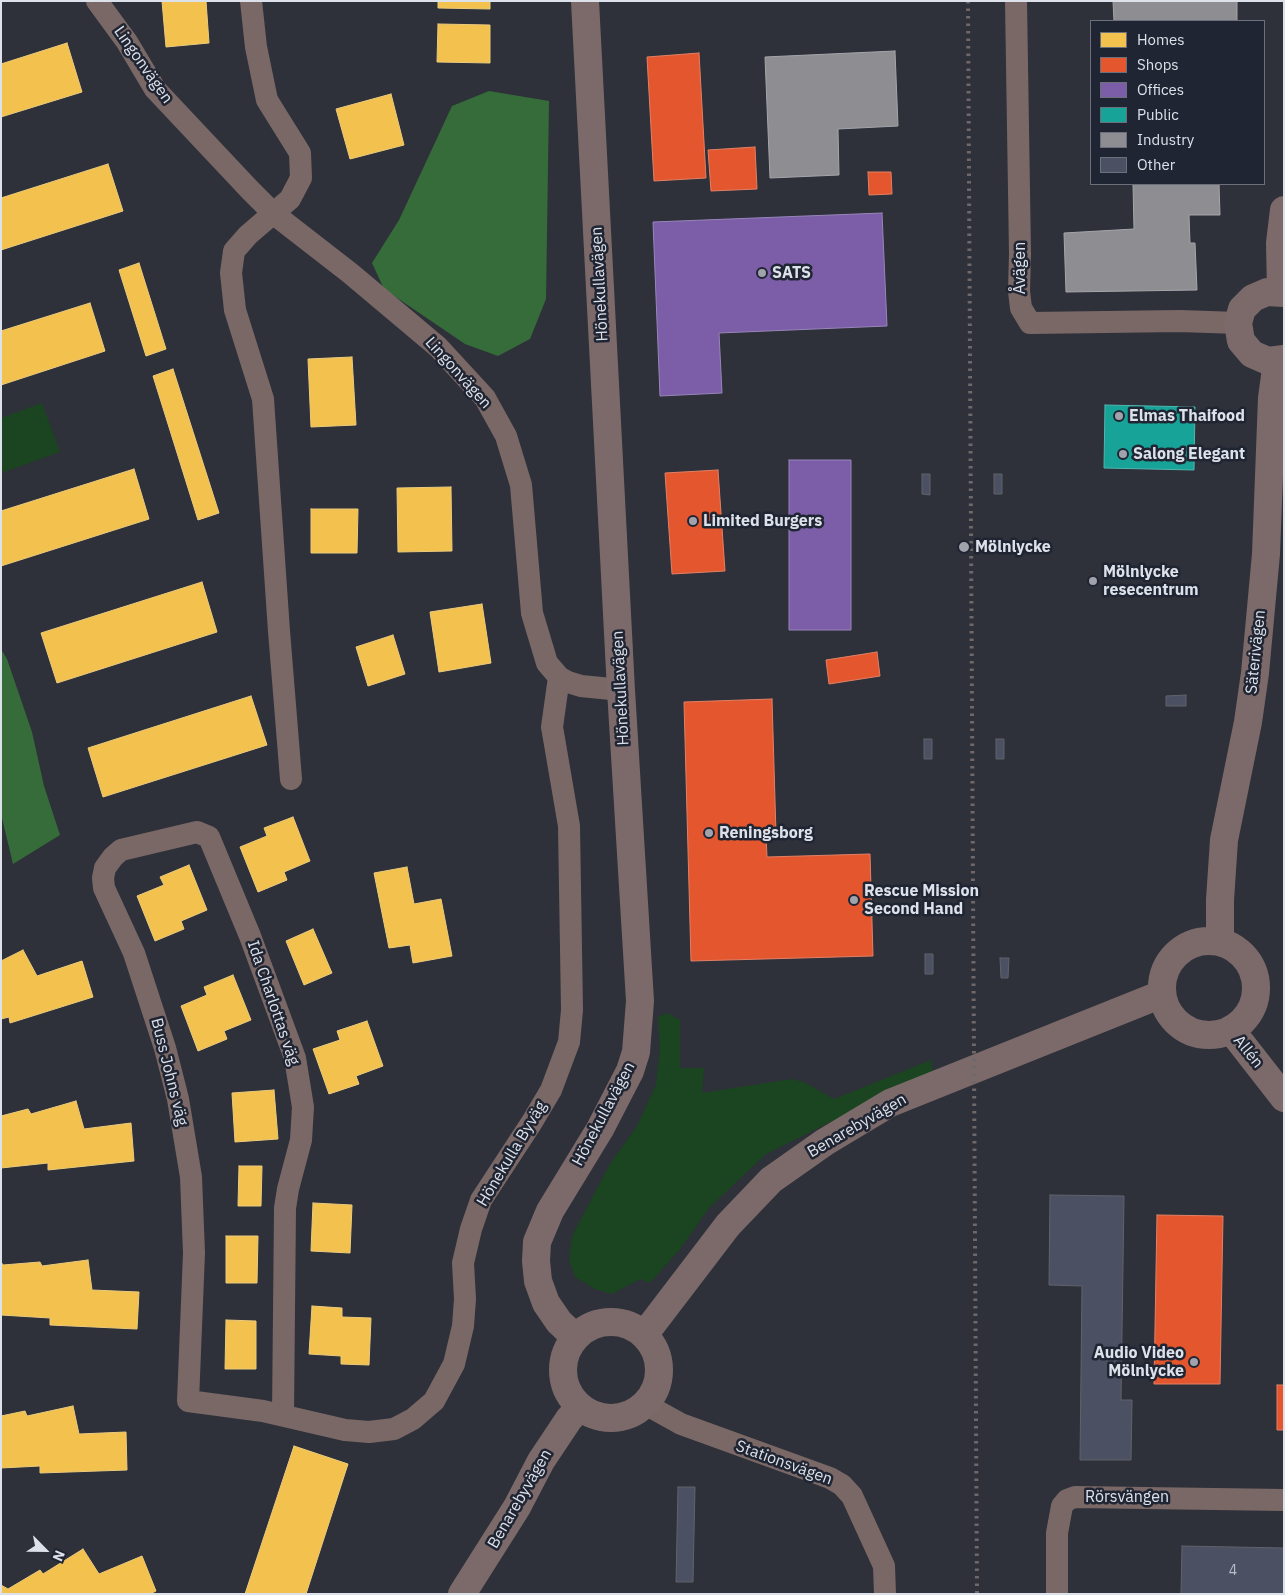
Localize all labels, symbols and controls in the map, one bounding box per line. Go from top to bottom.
legend [1090,20,1265,185]
street label: Lingonvägen [109,23,177,107]
text: Homes [1137,30,1185,49]
text: Shops [1137,55,1179,74]
text: Offices [1137,80,1184,99]
text: Public [1137,105,1179,124]
text: Industry [1137,130,1194,149]
text: Other [1137,155,1175,174]
street label: Hönekullavägen [587,226,613,342]
street label: Åvägen [1010,242,1030,294]
place label: SATS [772,263,811,283]
marker: SATS [756,267,768,279]
street label: Lingonvägen [421,333,495,413]
place label: Elmas Thaifood [1129,406,1245,426]
marker: Elmas Thaifood [1113,410,1125,422]
place label: Salong Elegant [1133,444,1245,464]
marker: Salong Elegant [1117,448,1129,460]
place label: Limited Burgers [703,511,822,531]
marker: Limited Burgers [687,515,699,527]
place label: Mölnlycke [975,537,1051,557]
marker: Mölnlycke [957,540,971,554]
place label: Mölnlycke resecentrum [1103,562,1199,600]
marker: Mölnlycke resecentrum [1087,575,1099,587]
street label: Säterivägen [1242,609,1270,695]
street label: Hönekullavägen [608,630,634,746]
place label: Reningsborg [719,823,813,843]
marker: Reningsborg [703,827,715,839]
place label: Rescue Mission Second Hand [864,881,979,919]
marker: Rescue Mission Second Hand [848,894,860,906]
street label: Ida Charlottas väg [243,938,303,1068]
street label: Buss Johns väg [146,1016,192,1128]
street label: Allén [1229,1032,1267,1072]
street label: Hönekullavägen [569,1059,639,1169]
street label: Benarebyvägen [804,1090,910,1162]
street label: Hönekulla Byväg [473,1098,551,1210]
place label: Audio Video Mölnlycke [1094,1343,1184,1381]
marker: Audio Video Mölnlycke [1188,1356,1200,1368]
street label: Stationsvägen [733,1437,835,1489]
street label: Benarebyvägen [484,1446,556,1552]
street label: Rörsvängen [1085,1487,1169,1507]
north arrow [20,1525,70,1575]
text: N [49,1548,69,1564]
house number: 4 [1229,1563,1237,1579]

